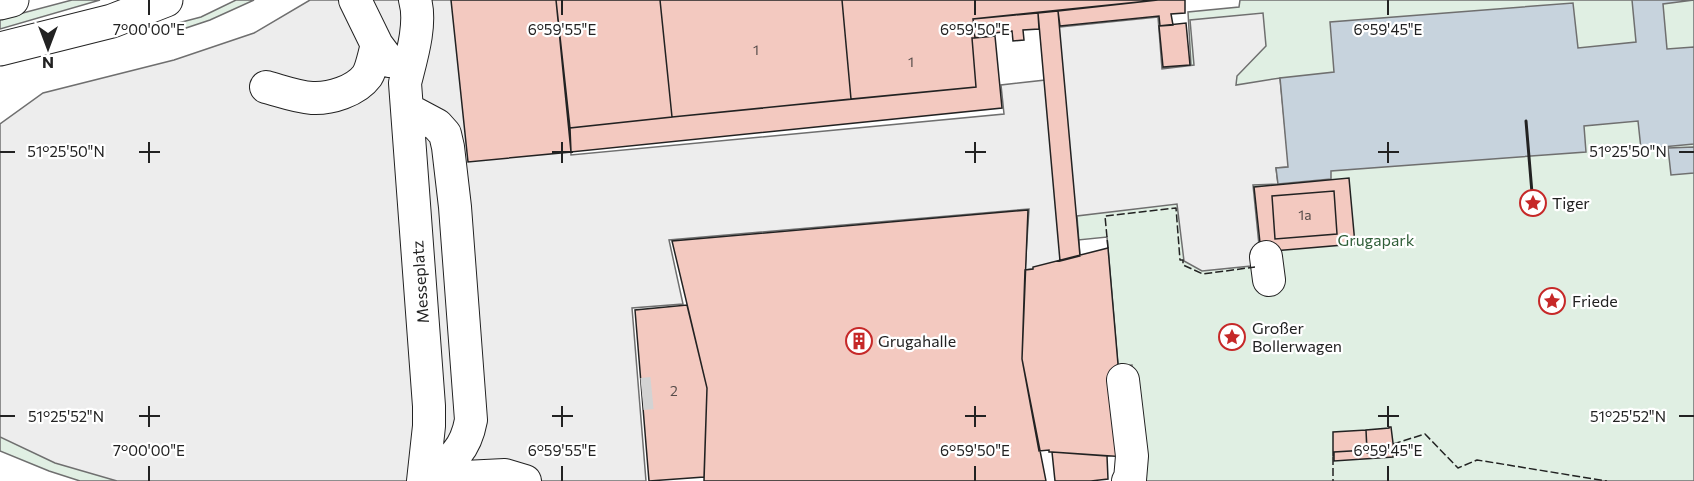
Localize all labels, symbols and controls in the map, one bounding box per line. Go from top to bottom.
north arrow [18,18,78,78]
text: 7°00'00"E [113,20,185,38]
text: 6°59'55"E [528,20,596,38]
text: 6°59'50"E [940,20,1010,38]
text: 6°59'45"E [1354,20,1423,38]
house number: 1 [753,41,759,58]
house number: 1 [908,53,914,70]
text: N [42,54,54,73]
text: 51°25'50"N [27,142,105,160]
text: 51°25'50"N [1589,142,1667,160]
place icon: Tiger [1518,188,1548,218]
place label: Tiger [1552,193,1590,212]
house number: 1a [1298,206,1312,223]
park label: Grugapark [1338,230,1415,249]
street label: Messeplatz [407,240,432,324]
place icon: Friede [1537,286,1567,316]
place label: Friede [1572,291,1618,310]
place label: Großer Bollerwagen [1252,318,1342,355]
place icon: Großer Bollerwagen [1217,322,1247,352]
building icon: Grugahalle [844,326,874,356]
place label: Grugahalle [878,331,956,350]
house number: 2 [670,382,678,399]
text: 51°25'52"N [28,407,104,425]
text: 51°25'52"N [1590,407,1666,425]
text: 7°00'00"E [113,441,185,459]
text: 6°59'55"E [528,441,596,459]
text: 6°59'50"E [940,441,1010,459]
text: 6°59'45"E [1354,441,1423,459]

